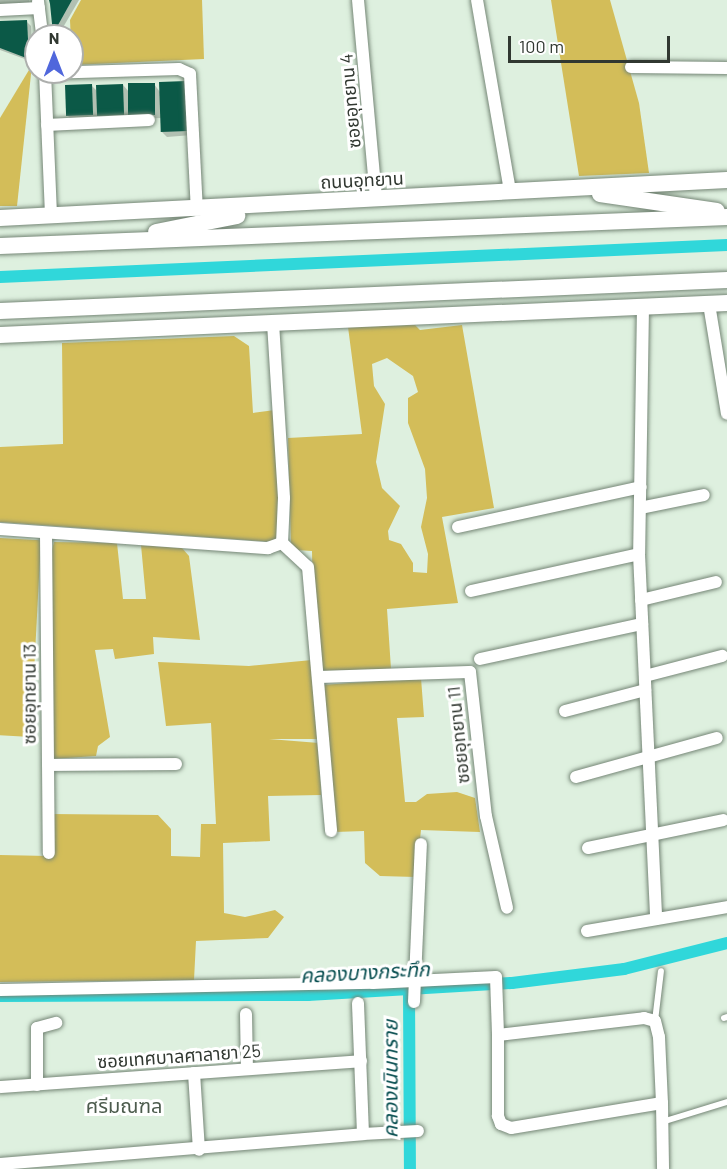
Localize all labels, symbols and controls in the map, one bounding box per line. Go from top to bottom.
north arrow [24,24,84,84]
scale bar [511,24,673,62]
text: N [49,28,59,47]
text: 100 m [519,35,564,57]
street label: ซอยอุทยาน 4 [335,53,365,149]
street label: ถนนอุทยาน [320,167,404,193]
street label: ซอยอุทยาน 13 [18,644,40,744]
street label: ซอยอุทยาน 11 [442,685,474,785]
water label: คลองบางกระทึก [300,957,430,987]
water label: คลองเนินทราย [378,1020,402,1138]
street label: ซอยเทศบาลศาลายา 25 [97,1040,261,1072]
district label: ศรีมณฑล [86,1093,162,1117]

